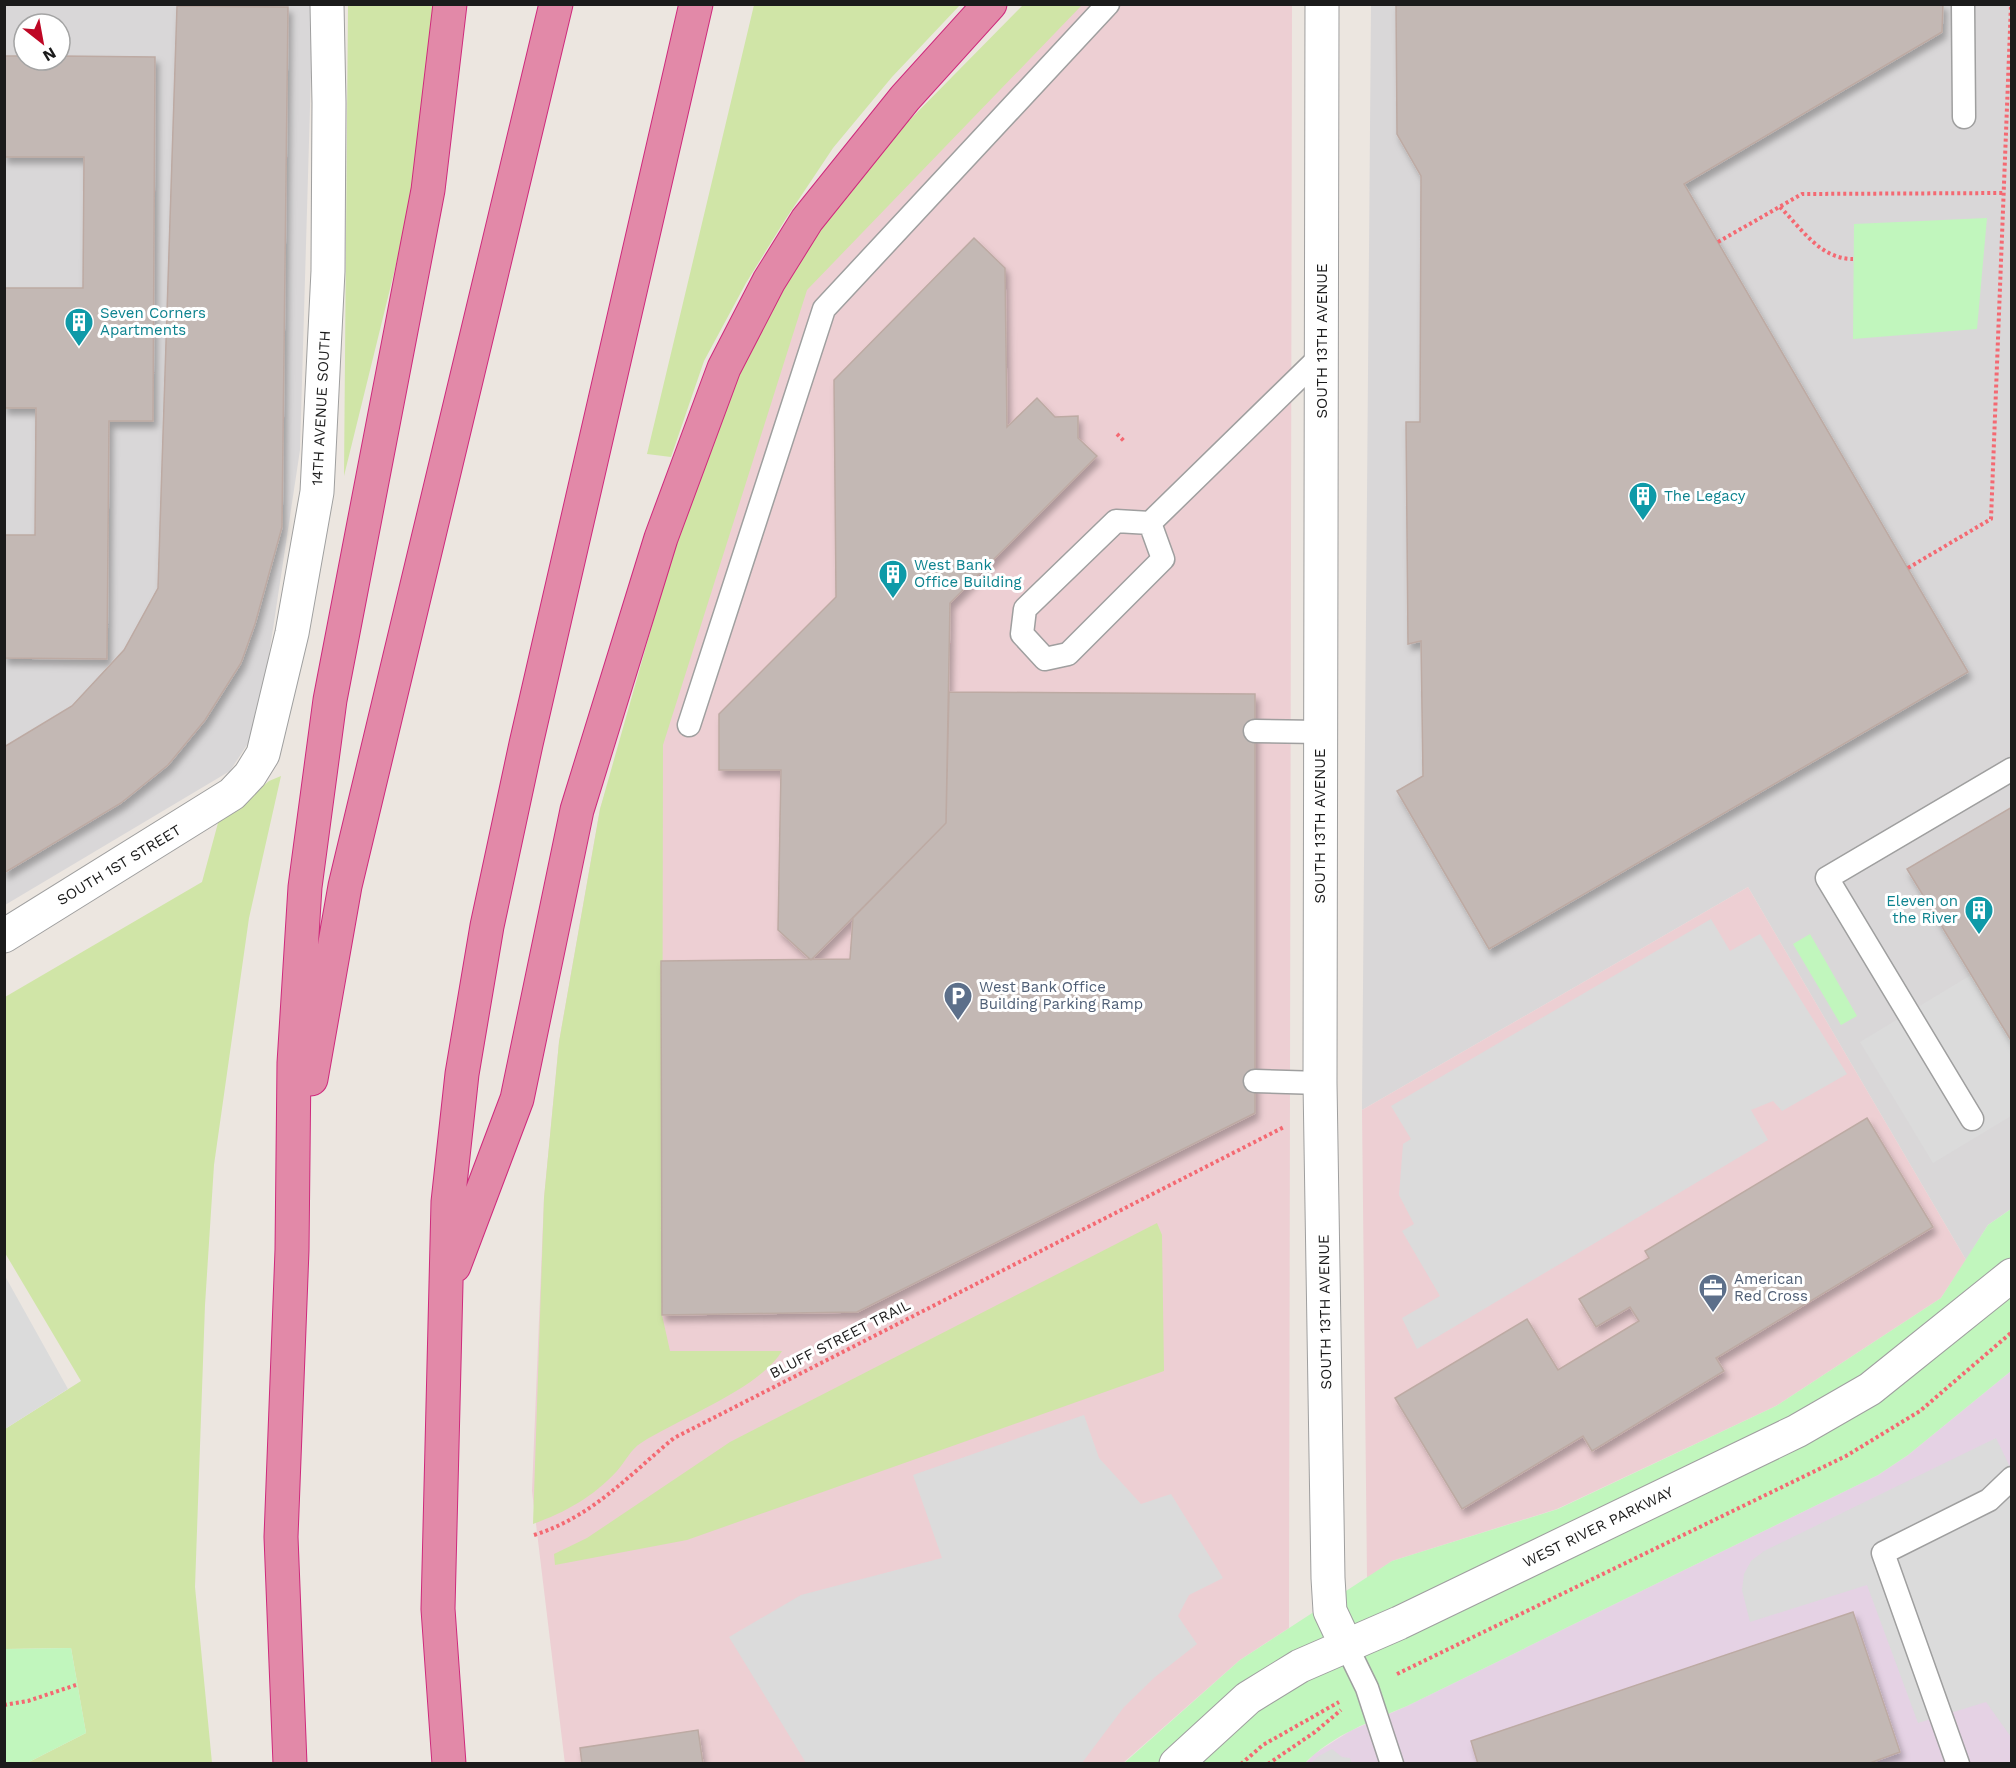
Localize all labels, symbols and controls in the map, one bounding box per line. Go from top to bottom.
north arrow [12,12,72,72]
text: N [39,43,59,66]
street label: SOUTH 13TH AVENUE [1313,263,1331,419]
place label: Seven Corners Apartments [100,304,206,339]
building icon: Seven Corners Apartments [63,306,95,348]
street label: 14TH AVENUE SOUTH [308,330,334,486]
building icon: The Legacy [1627,480,1659,522]
place label: The Legacy [1664,487,1746,505]
place label: West Bank Office Building [914,556,1021,591]
building icon: West Bank Office Building [877,558,909,600]
street label: SOUTH 13TH AVENUE [1311,748,1329,904]
street label: SOUTH 1ST STREET [54,821,184,909]
place label: Eleven on the River [1886,892,1958,927]
building icon: Eleven on the River [1963,894,1995,936]
place label: West Bank Office Building Parking Ramp [979,978,1143,1013]
parking icon: West Bank Office Building Parking Ramp [942,980,974,1022]
street label: SOUTH 13TH AVENUE [1315,1234,1335,1390]
place label: American Red Cross [1734,1270,1808,1305]
office icon: American Red Cross [1697,1272,1729,1314]
street label: BLUFF STREET TRAIL [767,1296,913,1382]
street label: WEST RIVER PARKWAY [1520,1483,1677,1571]

